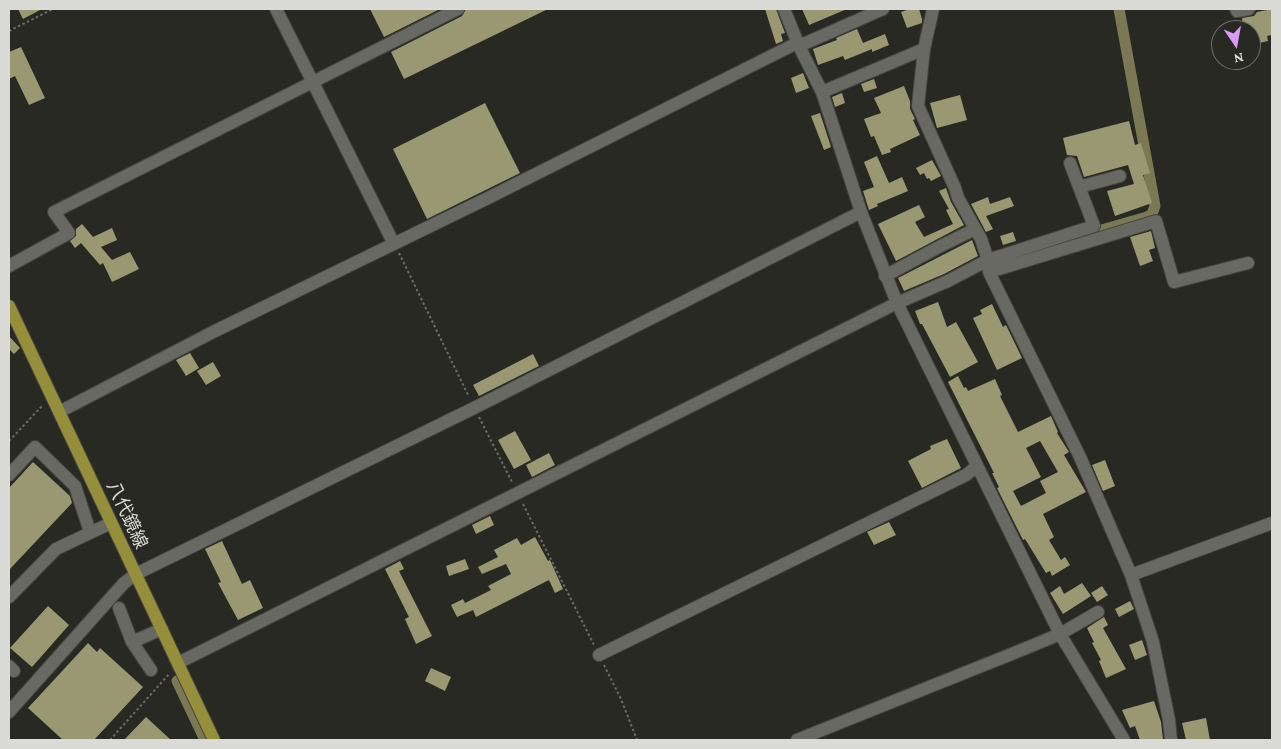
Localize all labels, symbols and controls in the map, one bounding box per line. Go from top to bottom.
north arrow [1211,20,1261,70]
text: N [1233,50,1245,68]
street label: 八代鏡線 [102,478,152,552]

